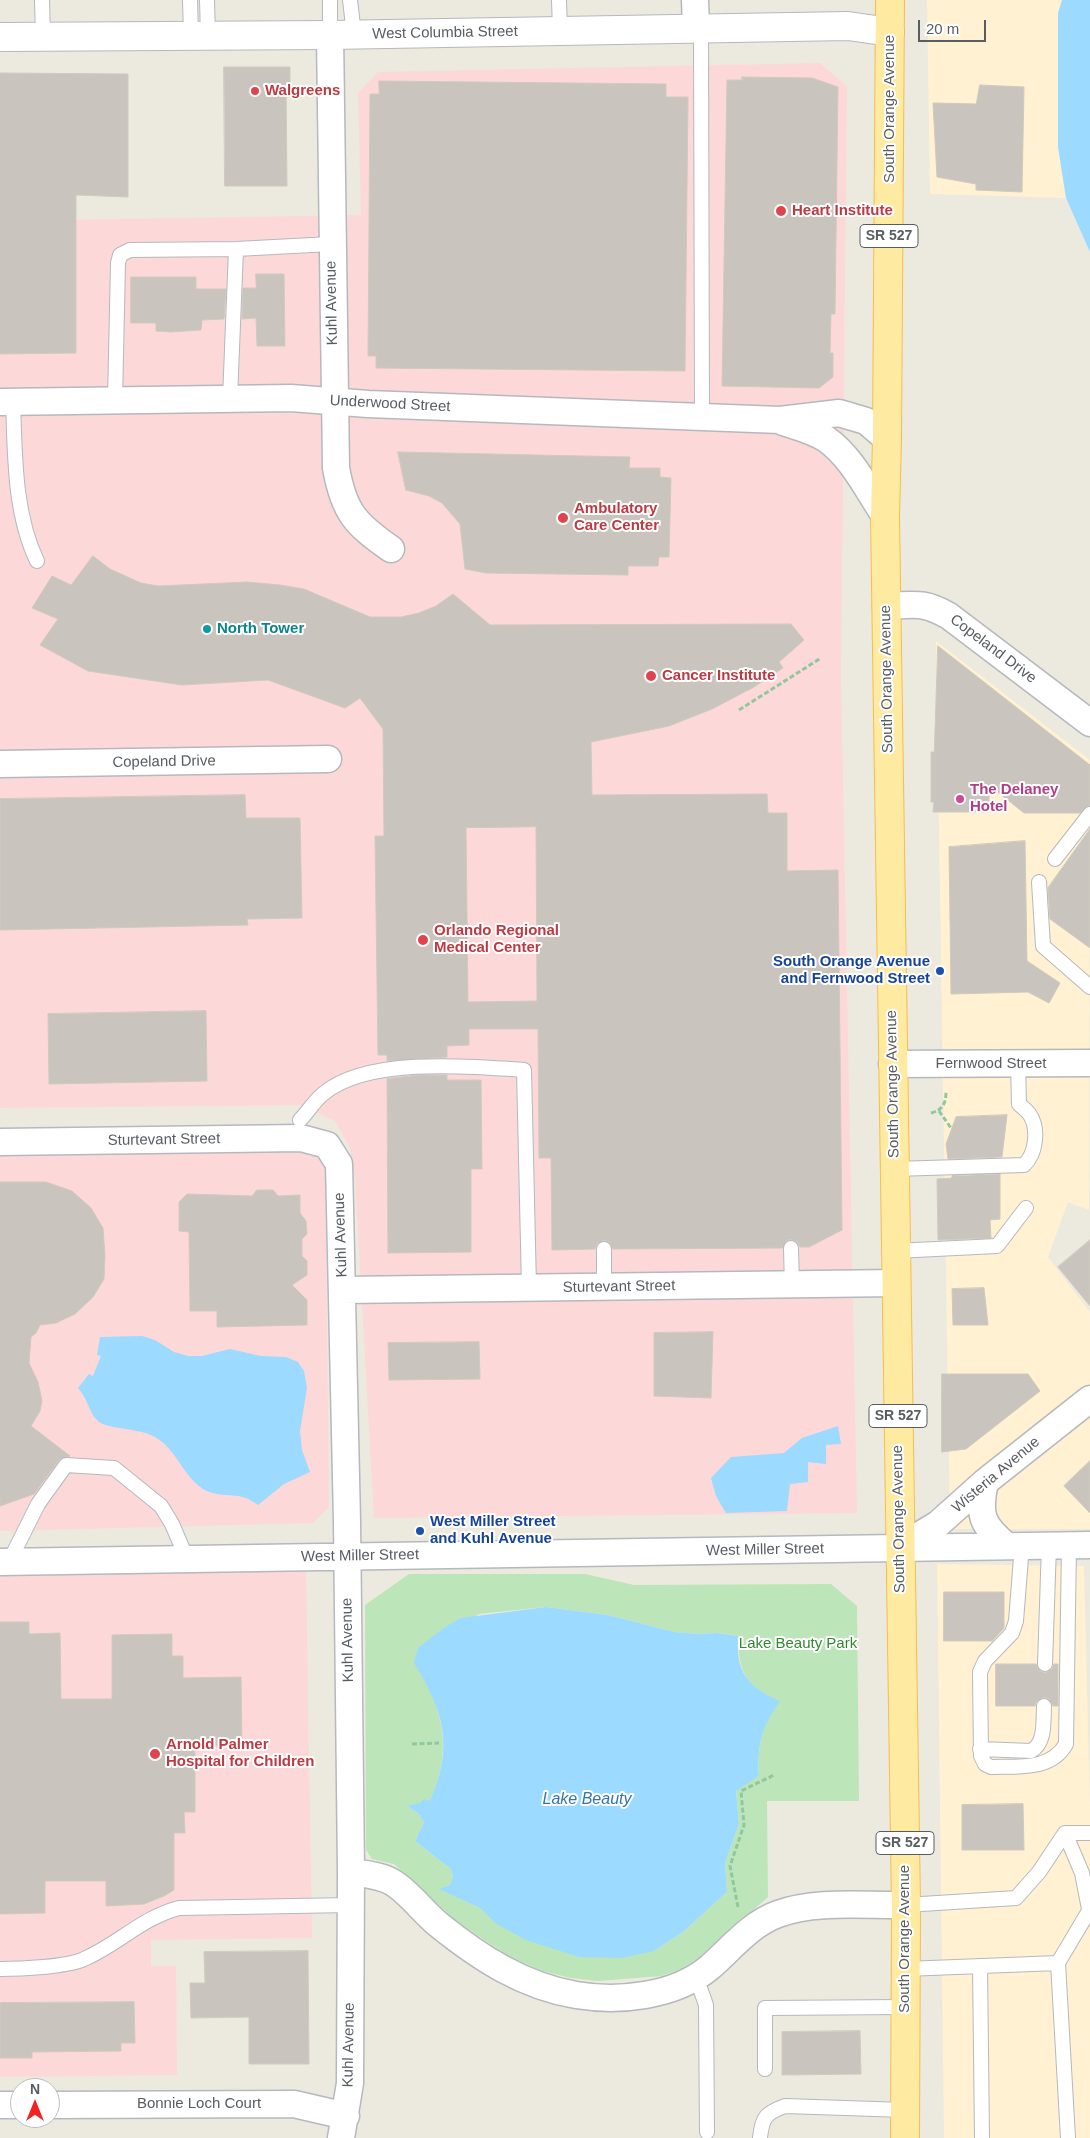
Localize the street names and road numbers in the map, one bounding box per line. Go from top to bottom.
street label: West Columbia Street [372,23,518,43]
street label: South Orange Avenue [881,35,899,183]
road number: SR 527 [860,225,918,248]
street label: Kuhl Avenue [322,260,342,346]
street label: Underwood Street [329,392,451,416]
street label: South Orange Avenue [877,605,897,753]
street label: Copeland Drive [946,611,1040,687]
street label: Copeland Drive [112,752,216,772]
street label: South Orange Avenue [883,1010,903,1158]
street label: Fernwood Street [936,1055,1046,1073]
street label: Sturtevant Street [108,1130,220,1150]
street label: Kuhl Avenue [331,1192,351,1278]
street label: Sturtevant Street [563,1277,675,1297]
road number: SR 527 [869,1404,927,1428]
street label: Wisteria Avenue [948,1433,1044,1517]
street label: South Orange Avenue [889,1445,909,1593]
street label: West Miller Street [706,1540,824,1560]
street label: West Miller Street [301,1546,419,1566]
street label: Kuhl Avenue [338,1597,358,1683]
road number: SR 527 [876,1832,934,1855]
street label: South Orange Avenue [896,1865,914,2013]
street label: Kuhl Avenue [339,2002,359,2088]
street label: Bonnie Loch Court [137,2095,261,2113]

